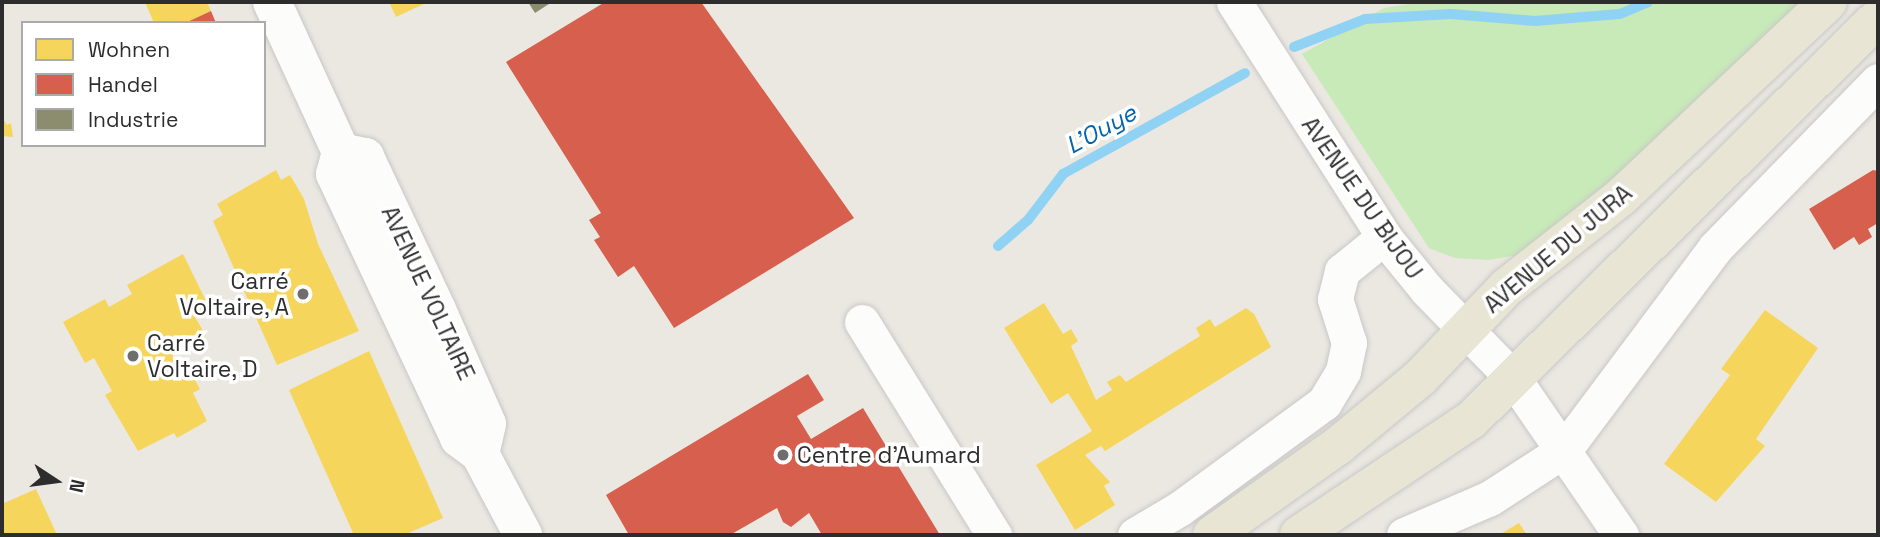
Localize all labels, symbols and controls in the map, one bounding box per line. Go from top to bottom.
legend [21,21,266,147]
text: Wohnen [88,36,170,63]
text: Handel [88,71,158,98]
water label: L'Ouye [1061,98,1141,160]
text: Industrie [88,106,178,133]
street label: AVENUE DU BIJOU [1296,112,1428,284]
street label: AVENUE DU JURA [1479,179,1637,319]
street label: AVENUE VOLTAIRE [376,201,480,385]
place label: Carré Voltaire, A [179,267,289,321]
marker: Carré Voltaire, A [295,286,311,302]
place label: Carré Voltaire, D [147,329,258,383]
marker: Carré Voltaire, D [125,348,141,364]
place label: Centre d'Aumard [797,441,981,469]
north arrow [21,446,91,516]
marker: Centre d'Aumard [775,447,791,463]
text: N [63,477,91,495]

